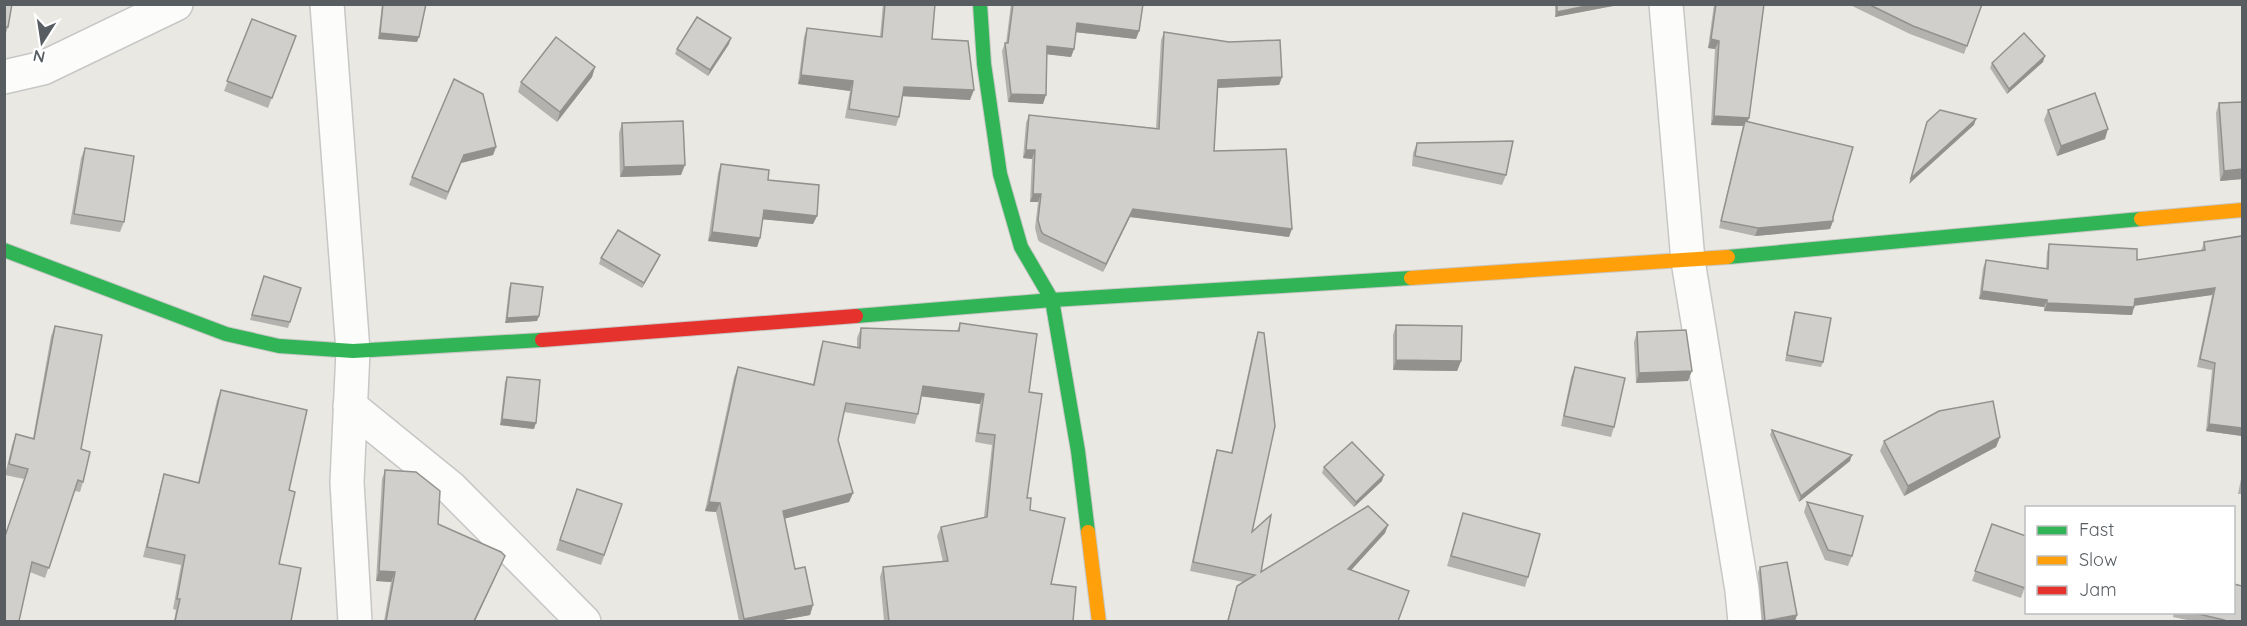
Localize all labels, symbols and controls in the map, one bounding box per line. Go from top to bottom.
north arrow [12,12,72,72]
text: N [31,46,47,68]
legend [2025,506,2235,614]
text: Fast [2079,518,2114,541]
text: Slow [2079,548,2117,571]
text: Jam [2079,578,2117,601]

